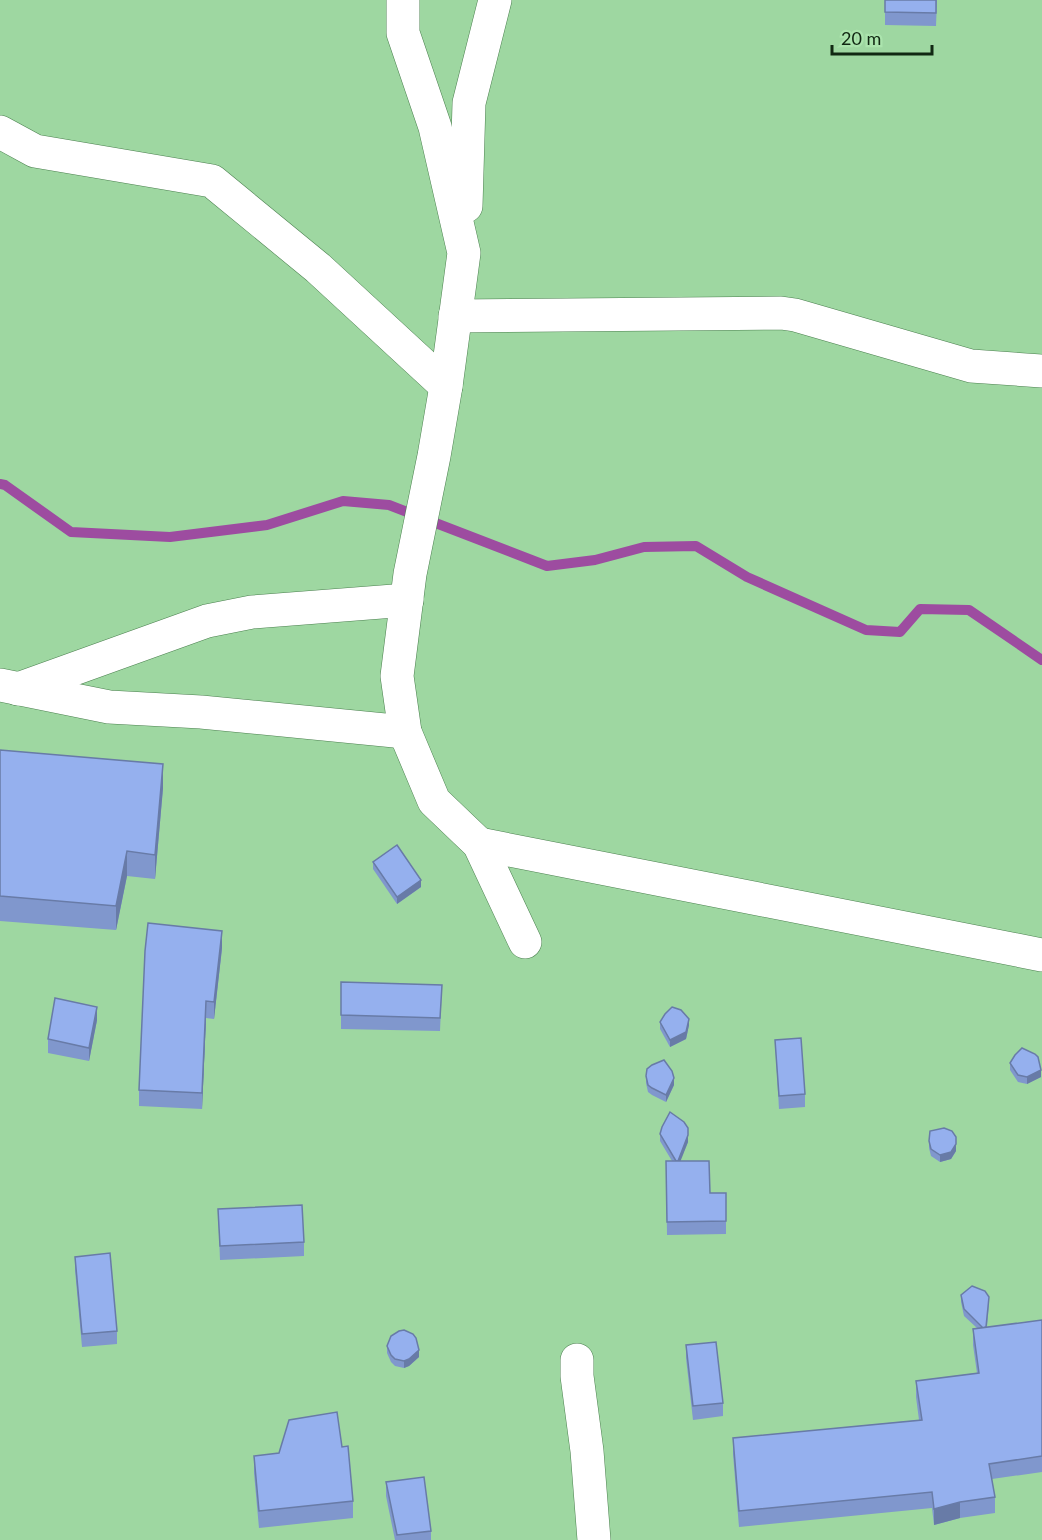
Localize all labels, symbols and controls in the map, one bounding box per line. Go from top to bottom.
scale bar [832,18,932,56]
text: 20 m [841,27,881,49]

